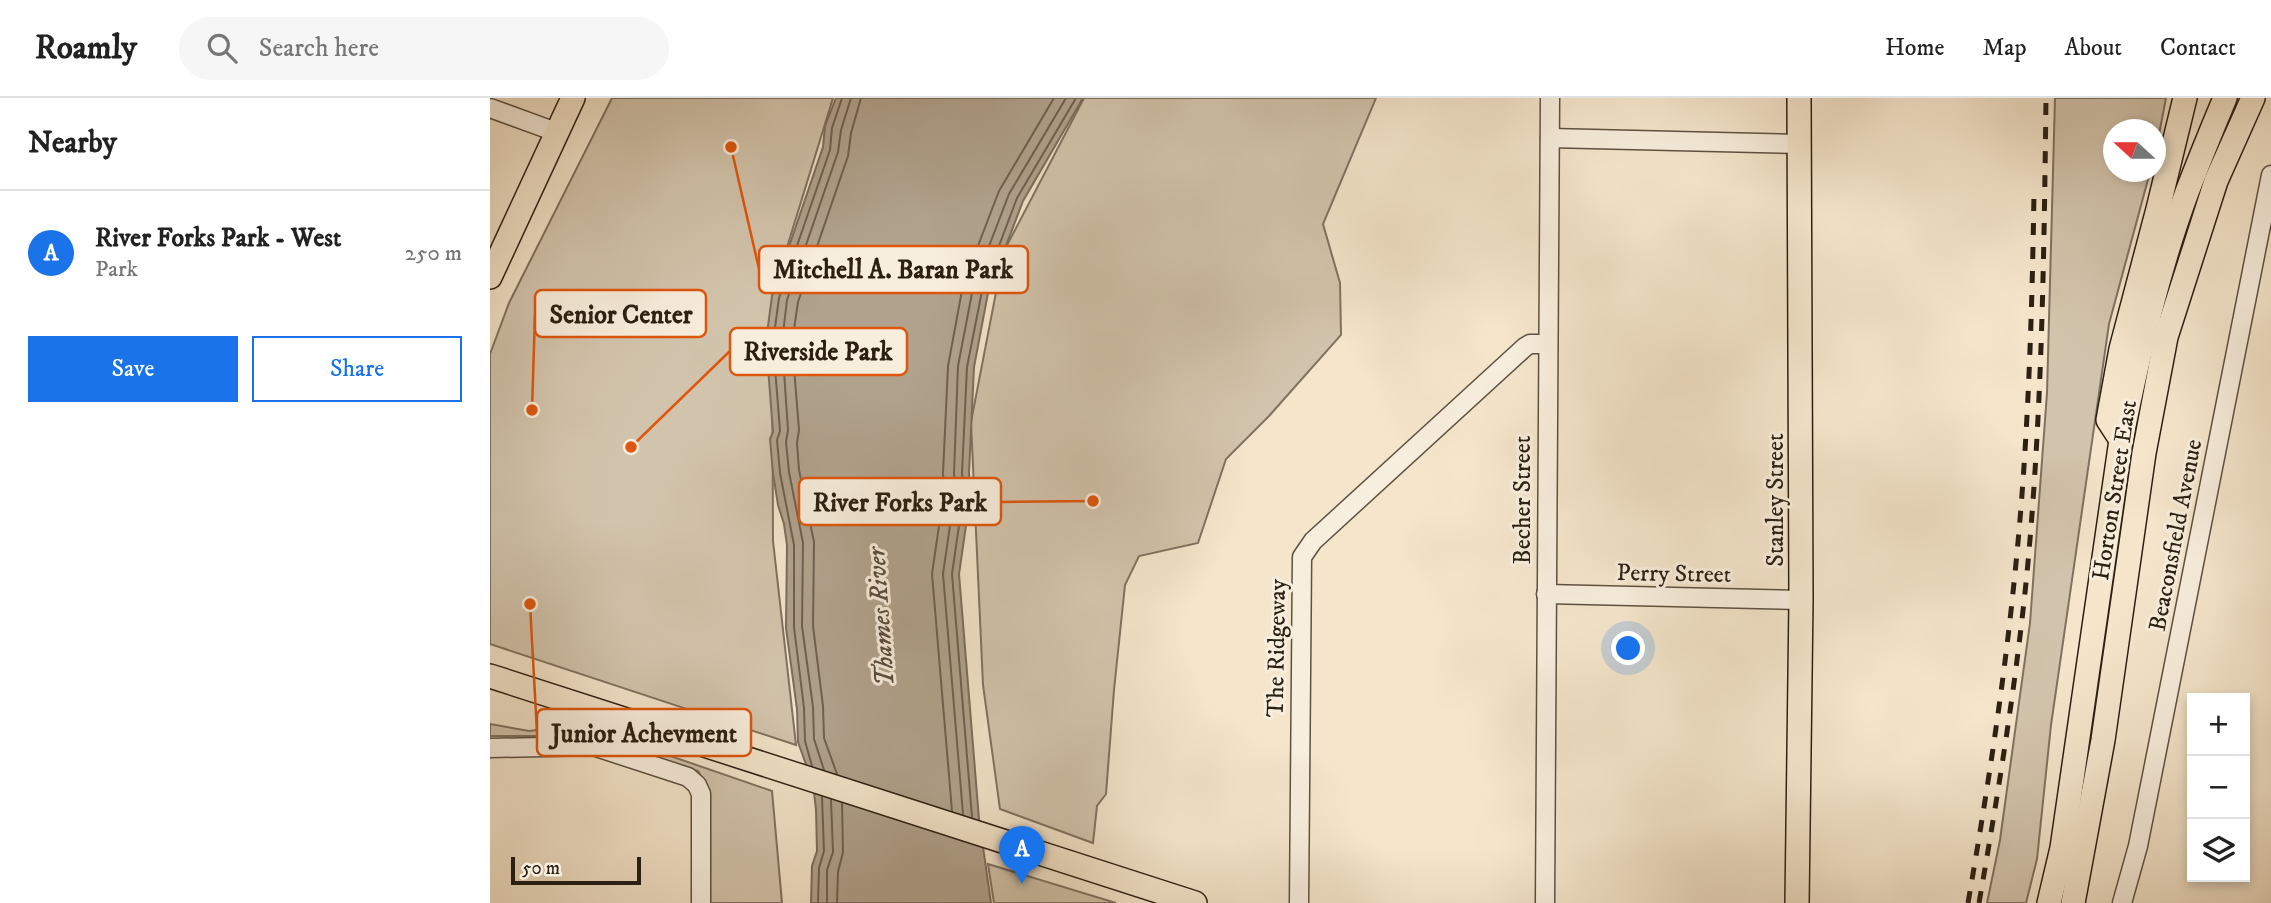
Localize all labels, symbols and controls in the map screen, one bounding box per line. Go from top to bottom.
search box [179,17,669,80]
text: Roamly [35,28,137,69]
icon: search [203,29,241,67]
text: Search here [259,32,379,65]
text: Home [1885,33,1944,63]
text: Map [1982,33,2027,63]
text: About [2065,33,2122,63]
text: Contact [2160,33,2236,63]
north arrow [2103,119,2166,182]
text: Nearby [28,125,117,162]
text: River Forks Park - West [95,222,341,255]
text: A [44,239,58,268]
text: 250 m [405,239,462,268]
callout: Mitchell A. Baran Park [759,246,1028,293]
text: Mitchell A. Baran Park [773,254,1014,287]
text: Park [95,255,138,284]
callout: Senior Center [535,290,706,337]
text: Senior Center [550,299,693,332]
callout: Riverside Park [730,328,907,375]
button: Save [28,336,238,402]
button: Share [252,336,462,402]
text: Riverside Park [743,336,894,369]
street label: Horton Street East [2086,398,2144,582]
street label: Stanley Street [1761,433,1791,567]
street label: Becher Street [1508,435,1538,564]
street label: Beaconsfield Avenue [2143,437,2209,634]
callout: River Forks Park [799,478,1001,525]
text: River Forks Park [813,487,988,520]
water label: Thames River [860,545,903,687]
street label: Perry Street [1616,558,1732,590]
street label: The Ridgeway [1261,578,1293,717]
your location [1611,631,1645,665]
map controls [2187,693,2250,882]
button: + [2187,693,2250,756]
callout: Junior Achevment [537,709,751,756]
text: Junior Achevment [548,718,738,751]
button: − [2187,756,2250,819]
button: layers [2187,819,2250,882]
pin: A [999,826,1045,884]
scale bar [511,854,640,886]
text: 50 m [522,857,560,880]

